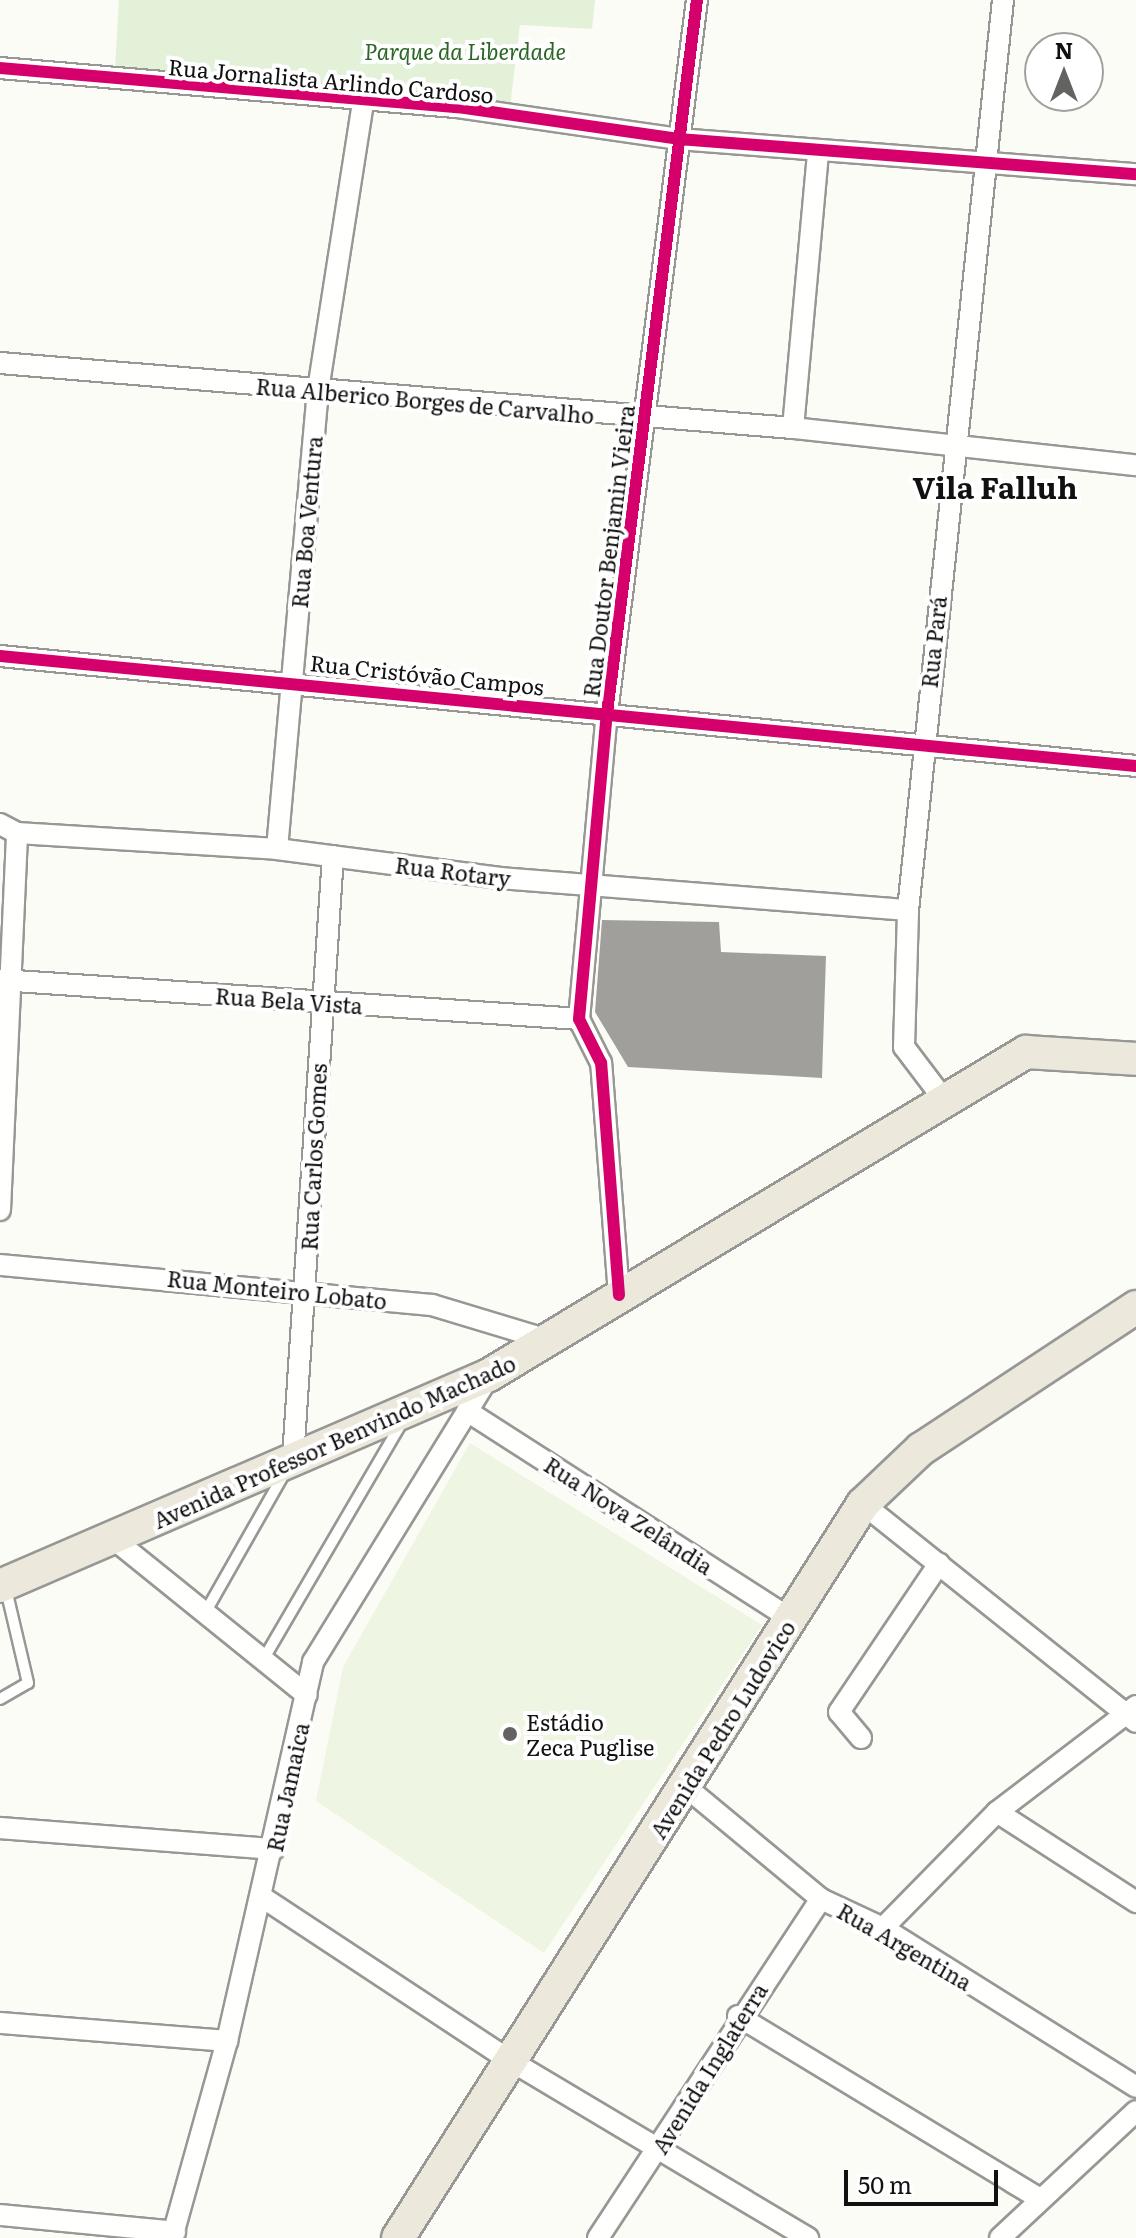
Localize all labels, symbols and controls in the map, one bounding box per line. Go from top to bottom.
north arrow [1024,32,1104,112]
text: N [1055,33,1073,66]
park label: Parque da Liberdade [364,38,566,64]
street label: Rua Jornalista Arlindo Cardoso [167,53,495,107]
street label: Rua Alberico Borges de Carvalho [255,372,595,428]
street label: Rua Doutor Benjamin Vieira [577,403,639,699]
street label: Rua Boa Ventura [285,435,327,609]
district label: Vila Falluh [912,468,1078,504]
street label: Rua Pará [915,595,951,689]
street label: Rua Cristóvão Campos [309,649,545,699]
street label: Rua Rotary [394,851,512,891]
street label: Rua Bela Vista [214,982,364,1018]
street label: Rua Carlos Gomes [295,1063,331,1251]
street label: Rua Monteiro Lobato [166,1264,388,1314]
street label: Avenida Professor Benvindo Machado [149,1349,519,1533]
street label: Rua Nova Zelândia [540,1451,718,1579]
street label: Avenida Pedro Ludovico [644,1615,800,1843]
place label: Estádio Zeca Puglise [526,1708,654,1760]
street label: Rua Jamaica [260,1720,314,1854]
marker: Estádio Zeca Puglise [501,1725,519,1743]
street label: Rua Argentina [833,1897,977,1995]
street label: Avenida Inglaterra [646,1978,772,2158]
scale bar [848,2154,1002,2204]
text: 50 m [858,2166,912,2201]

